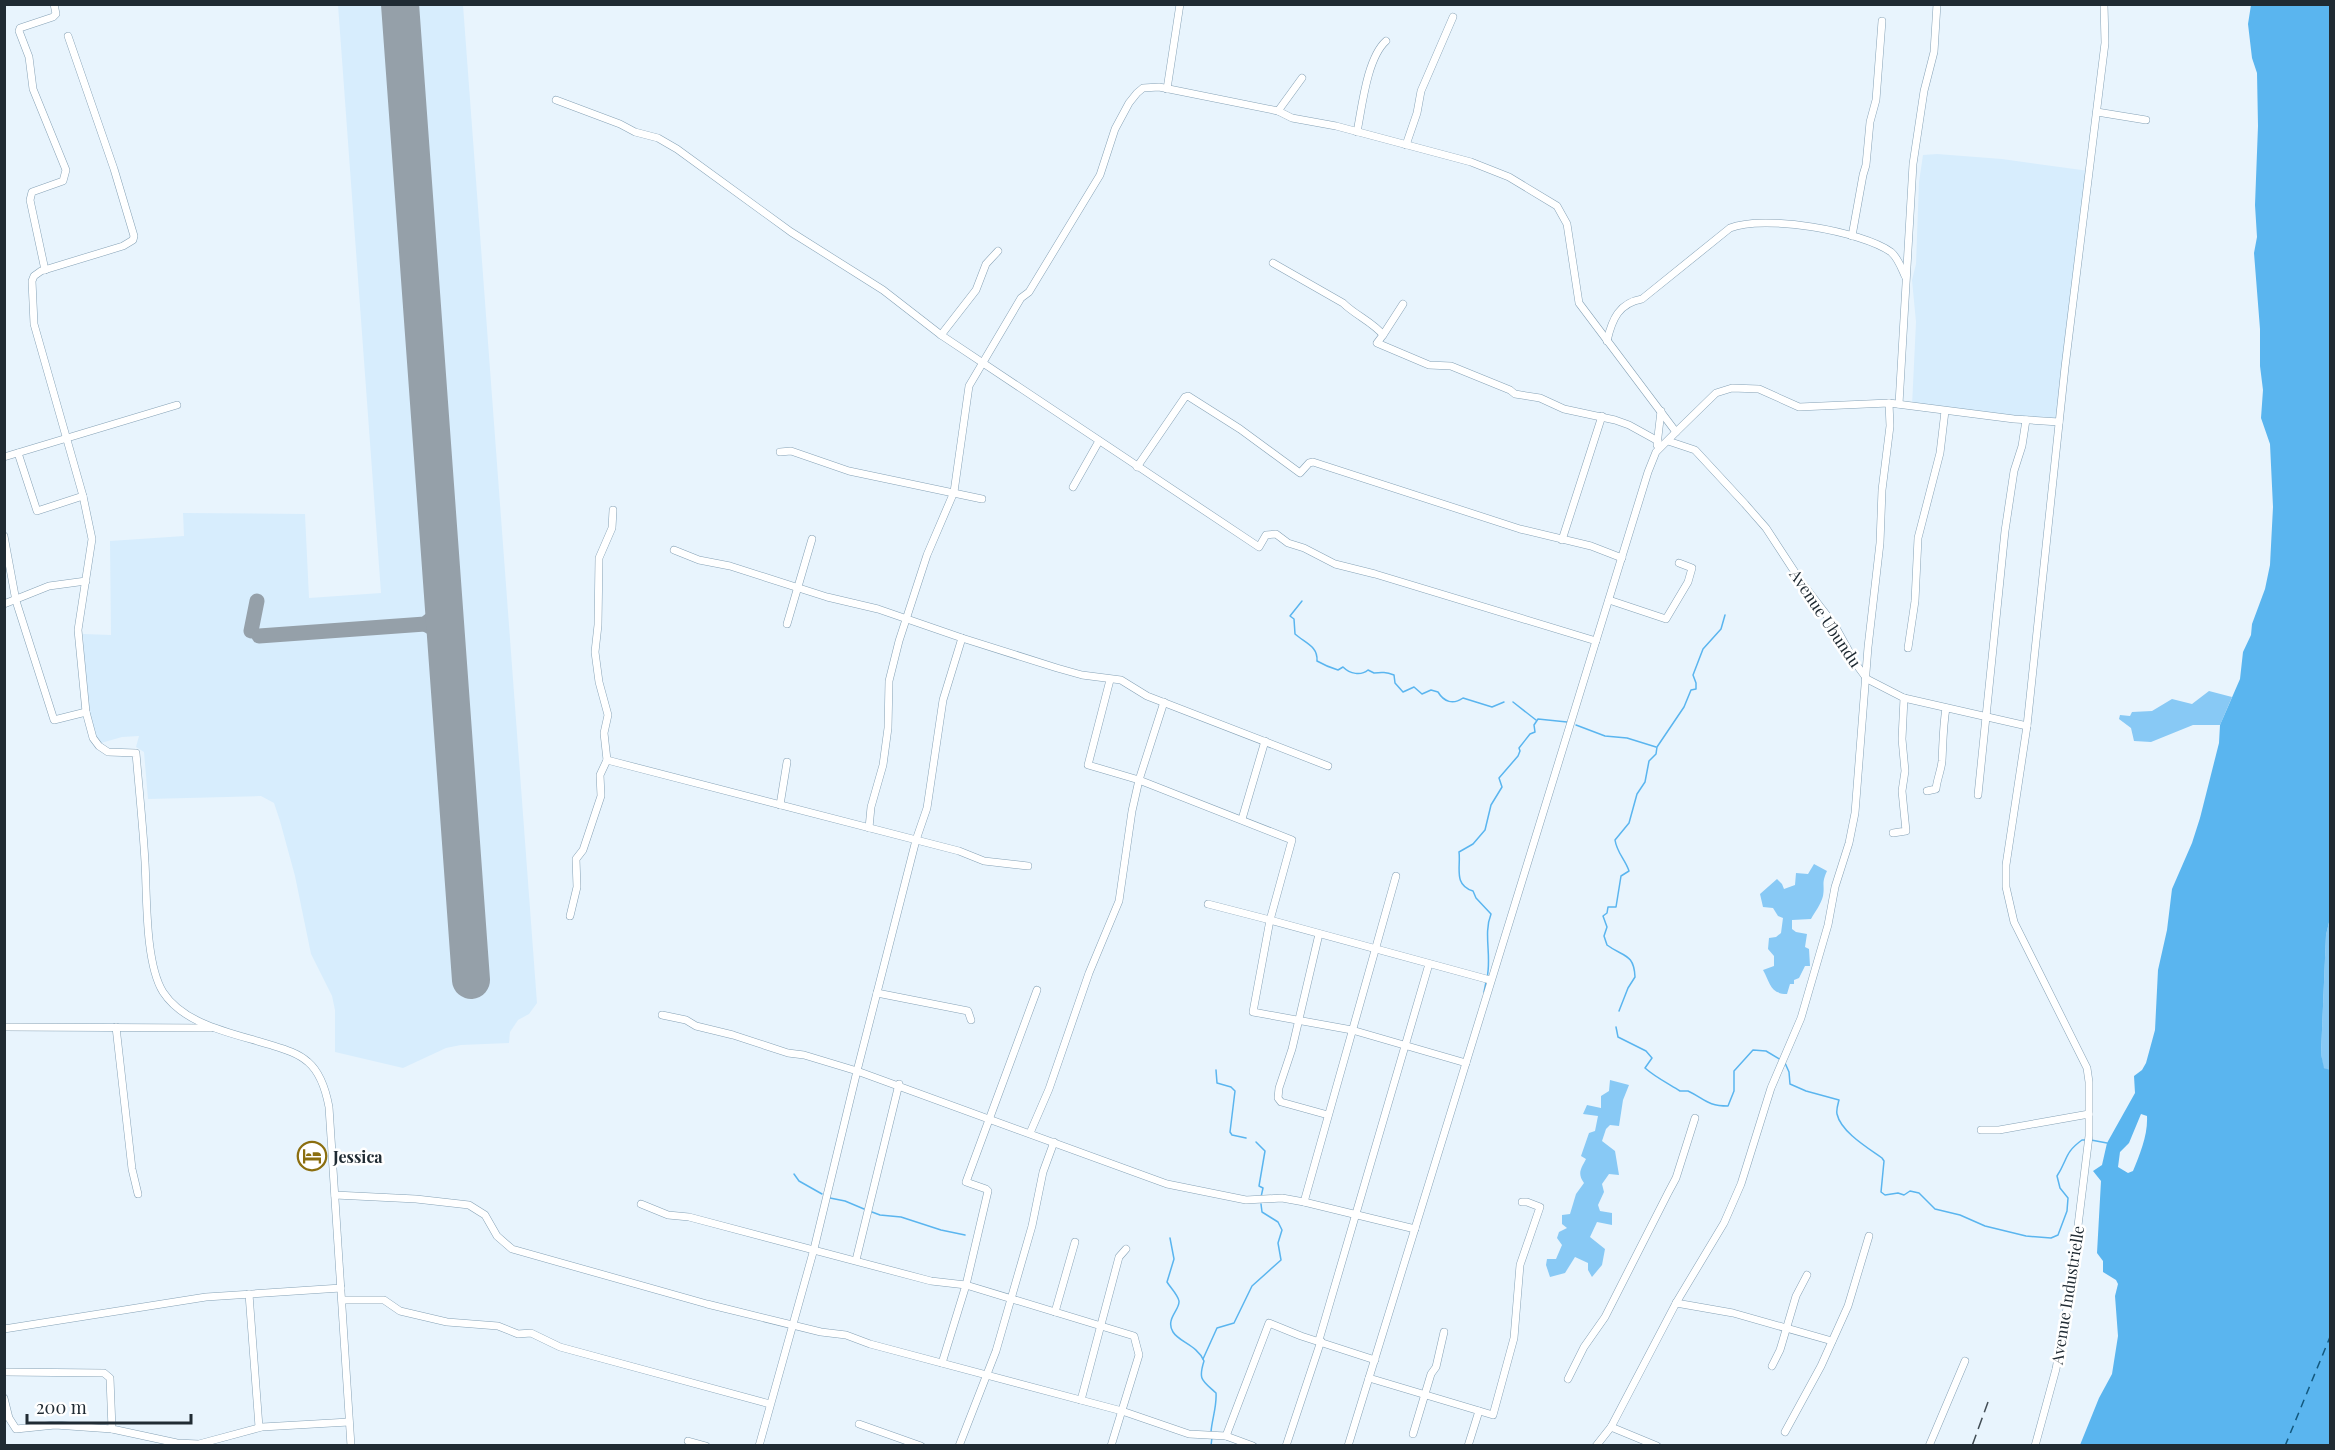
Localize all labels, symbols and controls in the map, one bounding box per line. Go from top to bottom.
street label: Avenue Ubundu [1785,564,1867,671]
hotel icon: Jessica [296,1140,328,1172]
place label: Jessica [332,1146,383,1167]
street label: Avenue Industrielle [2046,1224,2088,1367]
scale bar [27,1387,190,1425]
text: 200 m [36,1395,87,1419]

